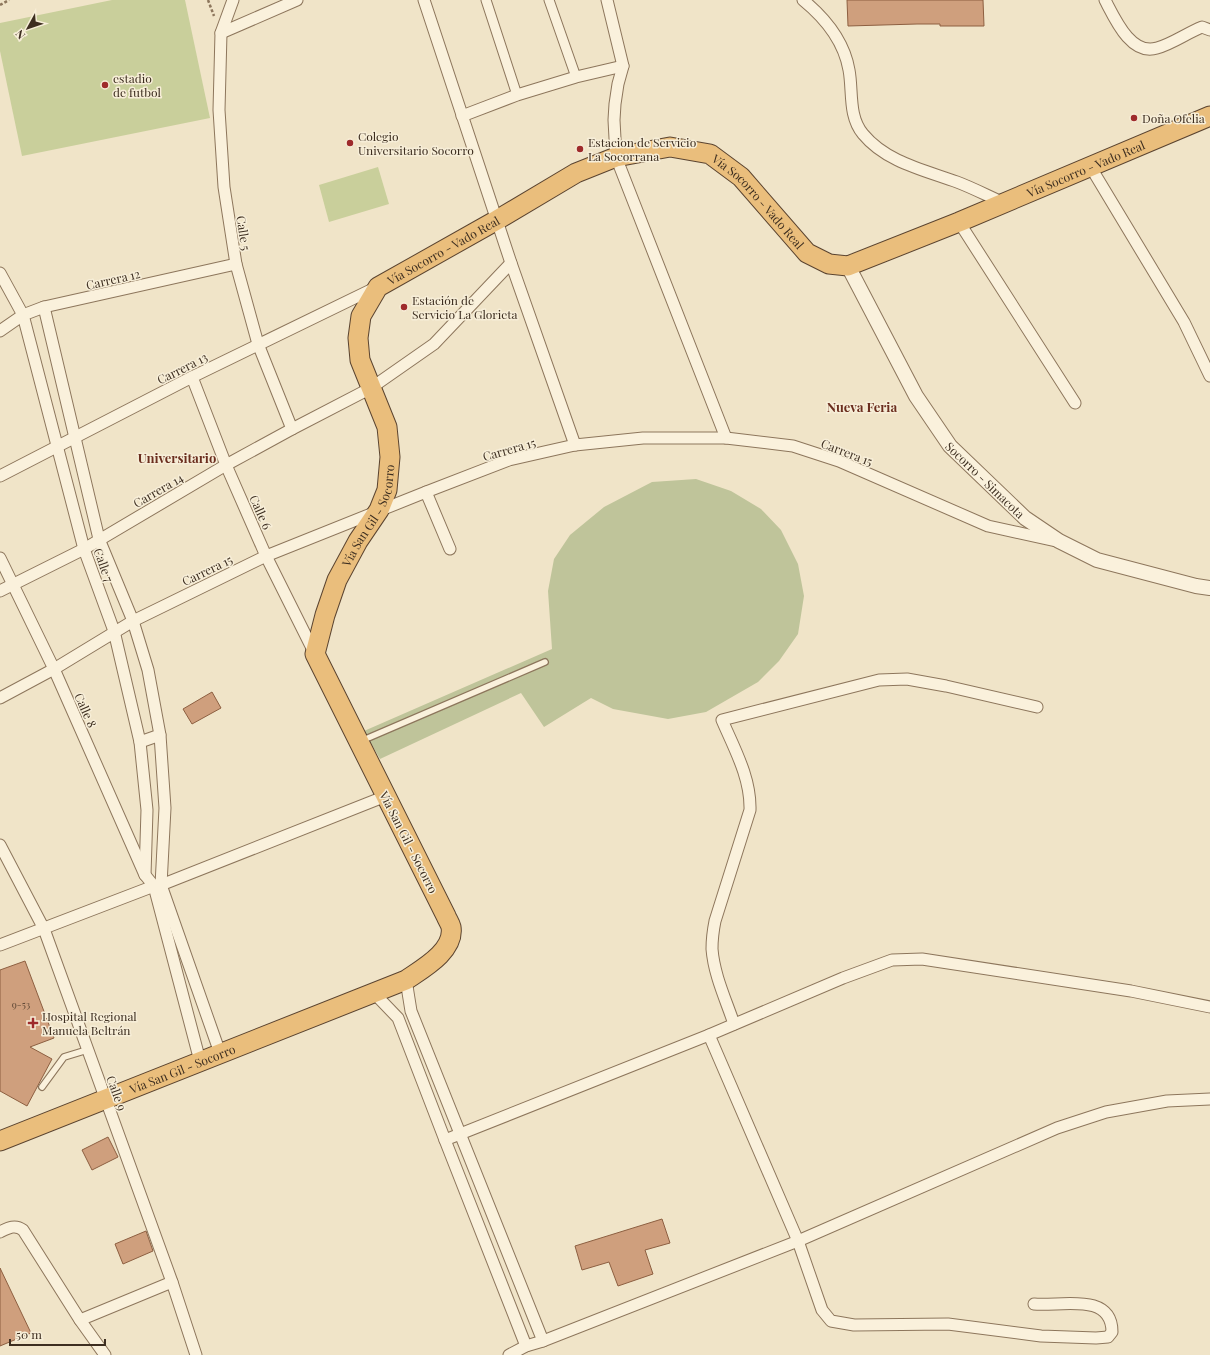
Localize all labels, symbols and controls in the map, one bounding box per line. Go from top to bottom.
north arrow [8,8,48,48]
text: N [12,27,28,43]
place label: estadio de futbol [113,70,161,100]
marker: estadio de futbol [100,80,110,90]
place label: Doña Ofelia [1142,110,1205,126]
marker: Doña Ofelia [1129,113,1139,123]
place label: Colegio Universitario Socorro [358,128,474,158]
place label: Estacion de Servicio La Socorrana [588,134,697,164]
street label: Vía Socorro - Vado Real [1023,136,1148,201]
marker: Colegio Universitario Socorro [345,138,355,148]
marker: Estacion de Servicio La Socorrana [575,144,585,154]
street label: Vía Socorro - Vado Real [708,150,808,253]
street label: Vía Socorro - Vado Real [383,212,503,289]
street label: Calle 5 [233,214,255,252]
street label: Carrera 12 [84,265,142,293]
place label: Estación de Servicio La Glorieta [412,292,518,322]
marker: Estación de Servicio La Glorieta [399,302,409,312]
street label: Carrera 13 [154,348,210,388]
district label: Nueva Feria [827,398,897,415]
street label: Carrera 15 [481,434,537,464]
street label: Carrera 15 [819,435,875,469]
street label: Socorro - Simacota [942,438,1028,522]
district label: Universitario [138,449,216,466]
street label: Vía San Gil - Socorro [337,463,397,570]
street label: Carrera 14 [130,469,186,511]
street label: Calle 6 [246,492,276,532]
street label: Calle 7 [91,546,118,584]
street label: Carrera 15 [179,551,235,589]
street label: Calle 8 [71,690,101,730]
street label: Vía San Gil - Socorro [376,787,442,896]
house number: 9-53 [12,997,31,1011]
place label: Hospital Regional Manuela Beltrán [42,1008,137,1038]
marker: Hospital Regional Manuela Beltrán [27,1017,39,1029]
street label: Vía San Gil - Socorro [126,1040,238,1097]
street label: Calle 9 [103,1073,131,1113]
scale bar [10,1321,105,1347]
text: 50 m [16,1326,42,1342]

